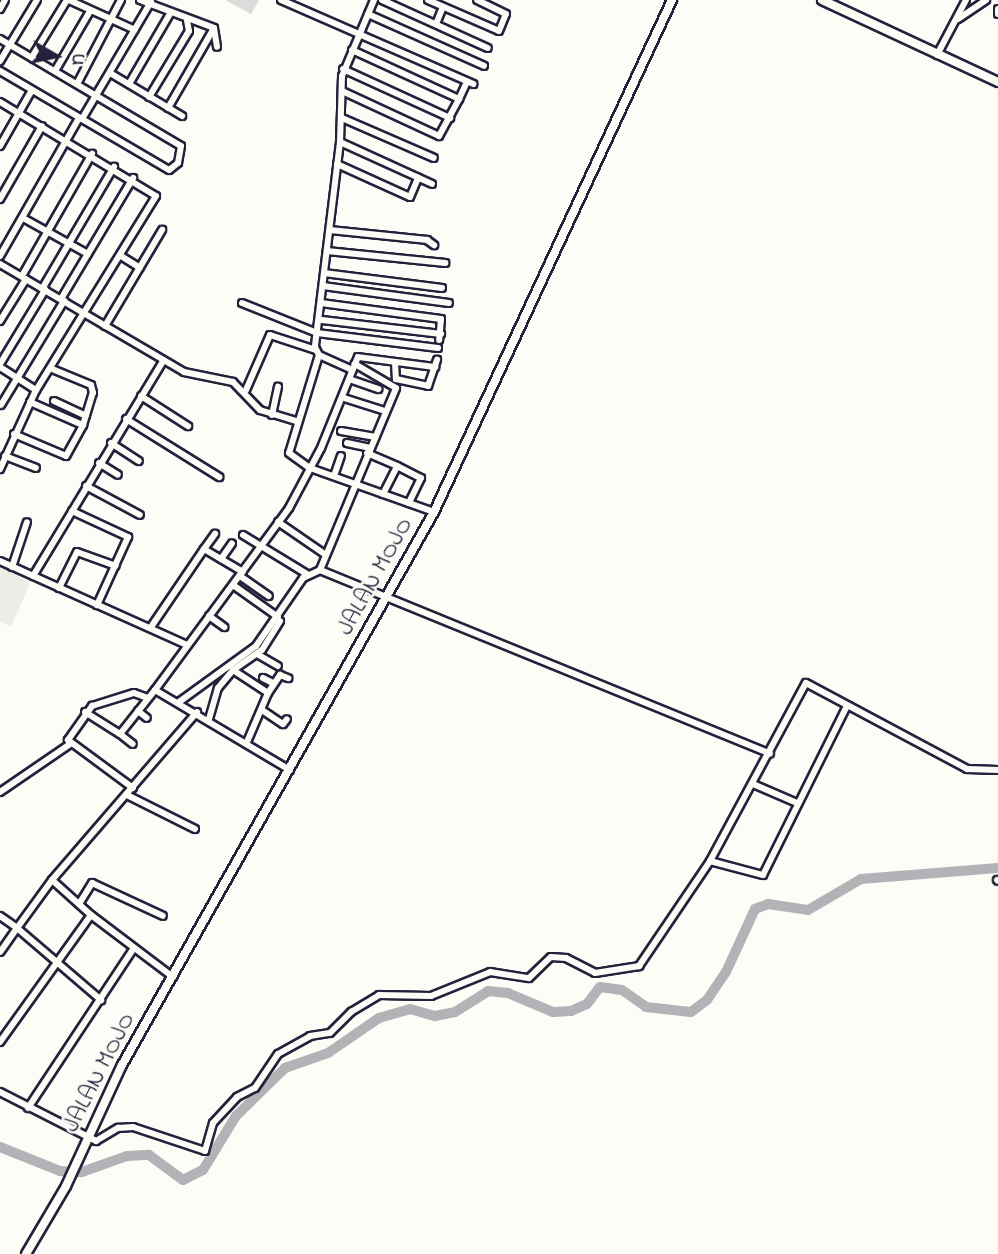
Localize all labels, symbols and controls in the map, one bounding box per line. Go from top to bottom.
north arrow [21,21,91,91]
text: U [63,51,92,67]
street label: JALAN MOJO [332,513,420,641]
street label: JALAN MOJO [58,1008,142,1138]

